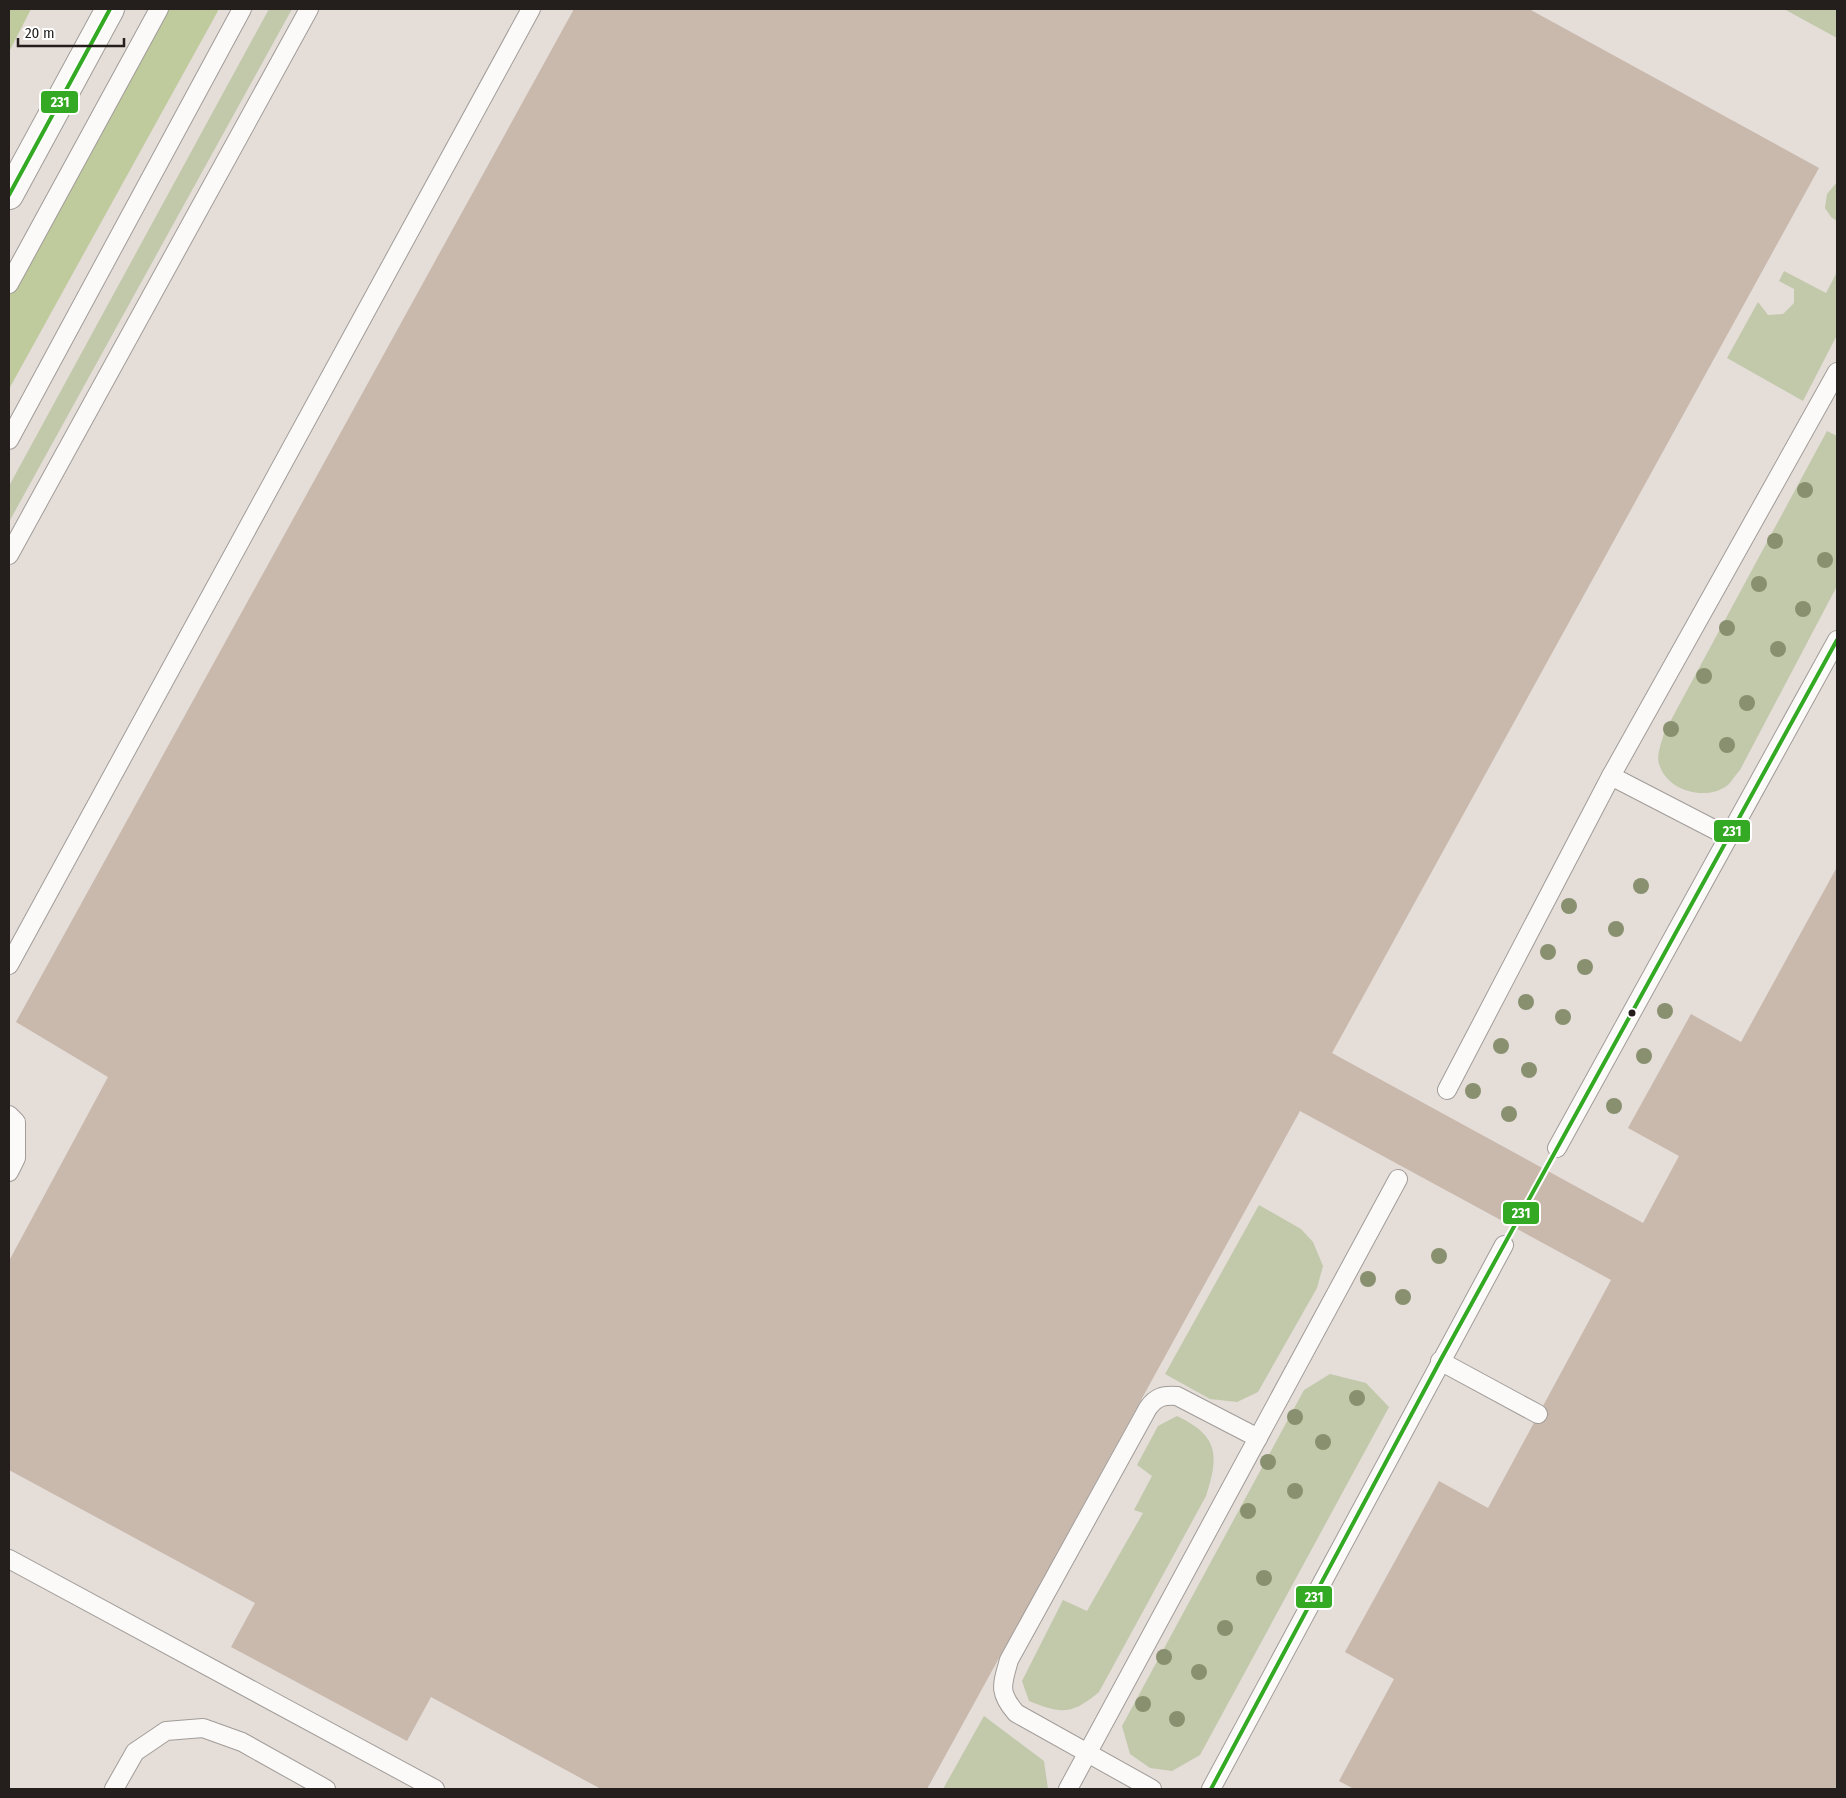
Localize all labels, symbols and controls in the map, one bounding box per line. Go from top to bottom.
scale bar [18,15,124,47]
text: 20 m [25,24,55,42]
line badge: 231 [40,90,79,114]
text: 231 [50,94,69,111]
line badge: 231 [1713,819,1751,843]
text: 231 [1722,823,1741,840]
unlabelled marker [1627,1008,1637,1018]
line badge: 231 [1502,1201,1540,1225]
text: 231 [1511,1205,1530,1222]
line badge: 231 [1295,1585,1333,1609]
text: 231 [1304,1589,1323,1606]

